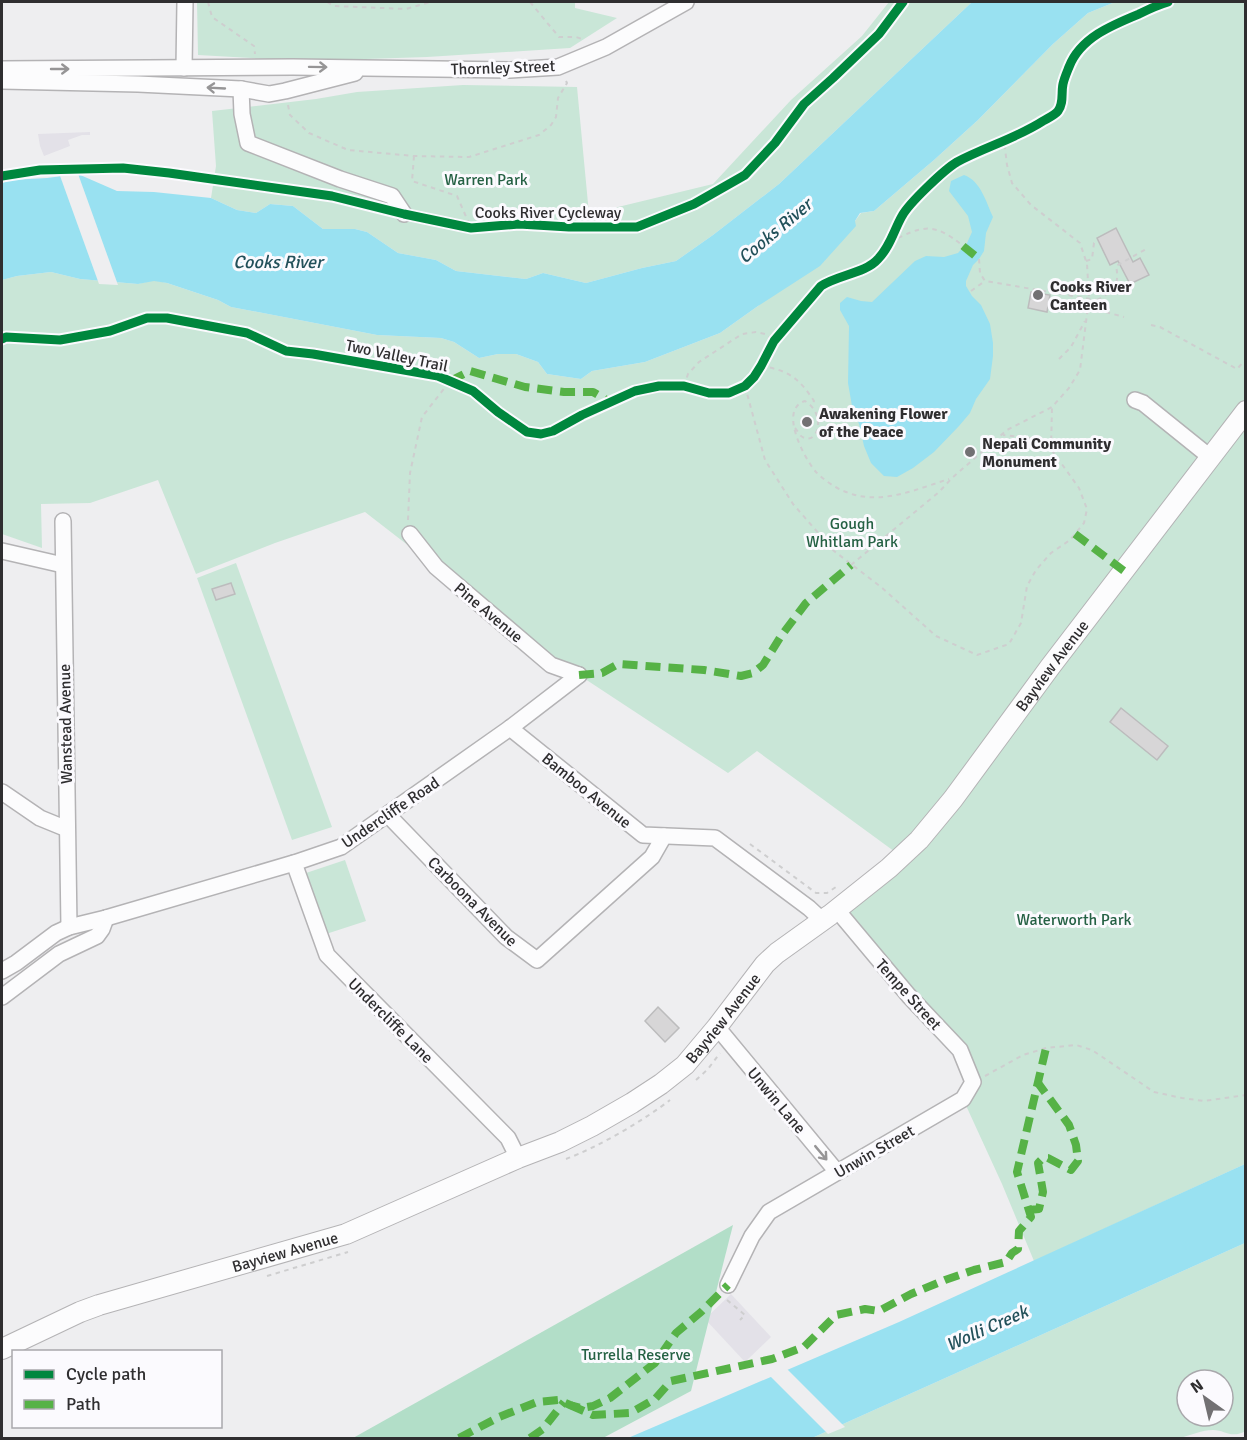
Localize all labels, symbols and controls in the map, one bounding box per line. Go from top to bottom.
street label: Thornley Street [450,56,556,80]
one-way arrow [307,62,327,73]
one-way arrow [49,63,69,75]
one-way arrow [206,82,226,93]
park label: Warren Park [444,170,528,190]
water label: Cooks River [734,192,818,268]
street label: Cooks River Cycleway [475,203,622,223]
water label: Cooks River [233,251,325,273]
place label: Cooks River Canteen [1050,277,1132,315]
marker: Cooks River Canteen [1031,288,1045,302]
street label: Two Valley Trail [344,335,450,377]
place label: Awakening Flower of the Peace [819,404,948,442]
marker: Awakening Flower of the Peace [800,415,814,429]
place label: Nepali Community Monument [982,434,1111,472]
marker: Nepali Community Monument [963,445,977,459]
park label: Gough Whitlam Park [806,514,898,552]
street label: Pine Avenue [450,578,527,647]
street label: Bayview Avenue [1012,616,1093,716]
street label: Wanstead Avenue [55,664,77,784]
street label: Bamboo Avenue [538,749,635,833]
street label: Undercliffe Road [338,773,443,853]
street label: Carboona Avenue [423,853,521,951]
park label: Waterworth Park [1016,910,1132,930]
street label: Tempe Street [871,955,946,1035]
street label: Bayview Avenue [682,970,765,1068]
street label: Undercliffe Lane [343,974,437,1068]
street label: Unwin Lane [743,1063,810,1138]
street label: Unwin Street [831,1121,918,1183]
one-way arrow [814,1145,828,1160]
street label: Bayview Avenue [230,1228,341,1277]
water label: Wolli Creek [943,1299,1033,1356]
park label: Turrella Reserve [581,1345,691,1365]
legend [12,1350,222,1428]
text: Cycle path [66,1363,146,1385]
north arrow [1175,1368,1235,1428]
text: N [1187,1375,1207,1398]
text: Path [66,1393,101,1415]

